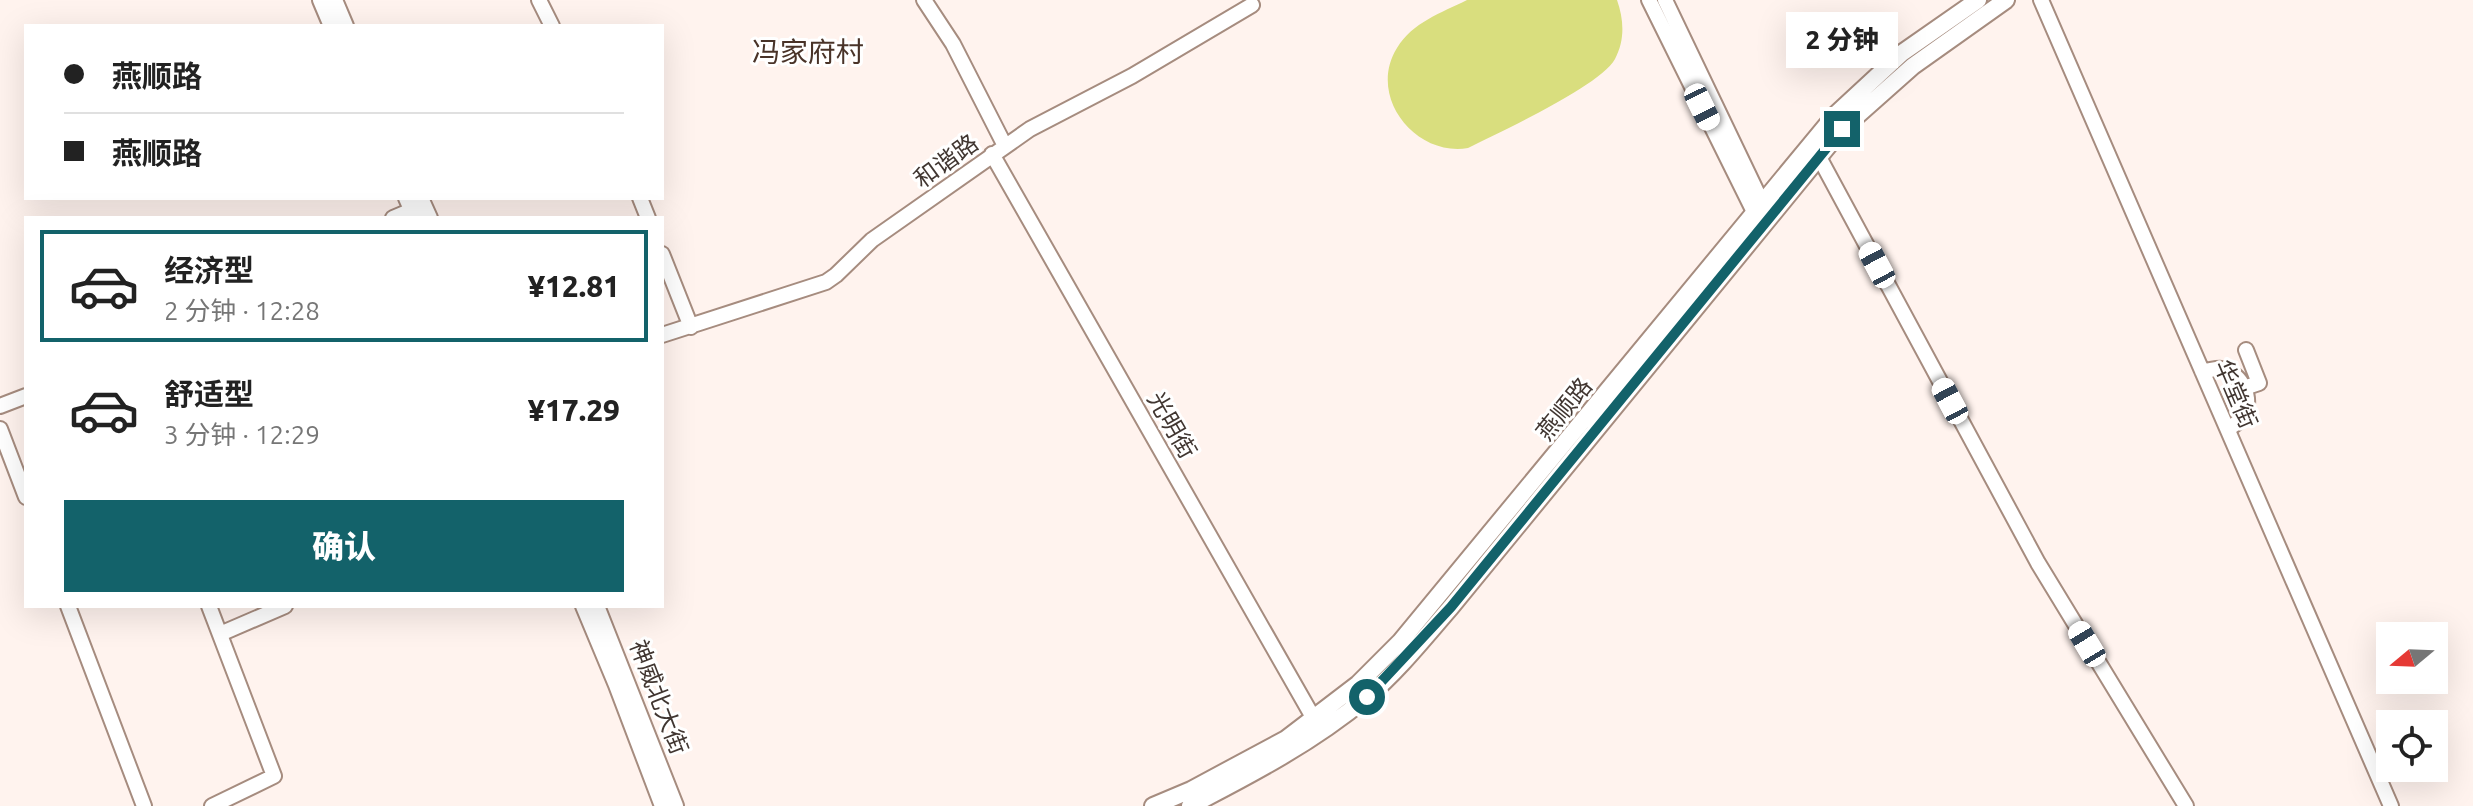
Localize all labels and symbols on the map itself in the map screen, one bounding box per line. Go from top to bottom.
callout: 2 分钟 [1786,13,1898,69]
district label: 冯家府村 [752,36,864,67]
car [1681,80,1723,134]
route end [1824,111,1860,147]
street label: 和谐路 [909,129,983,193]
car [1855,238,1899,292]
street label: 华堂街 [2210,356,2262,432]
street label: 燕顺路 [1531,373,1597,445]
car [1928,374,1972,428]
street label: 光明街 [1142,387,1202,463]
car [2064,617,2110,671]
north arrow [2376,622,2448,694]
street label: 神威北大街 [625,636,693,758]
route start [1349,679,1385,715]

